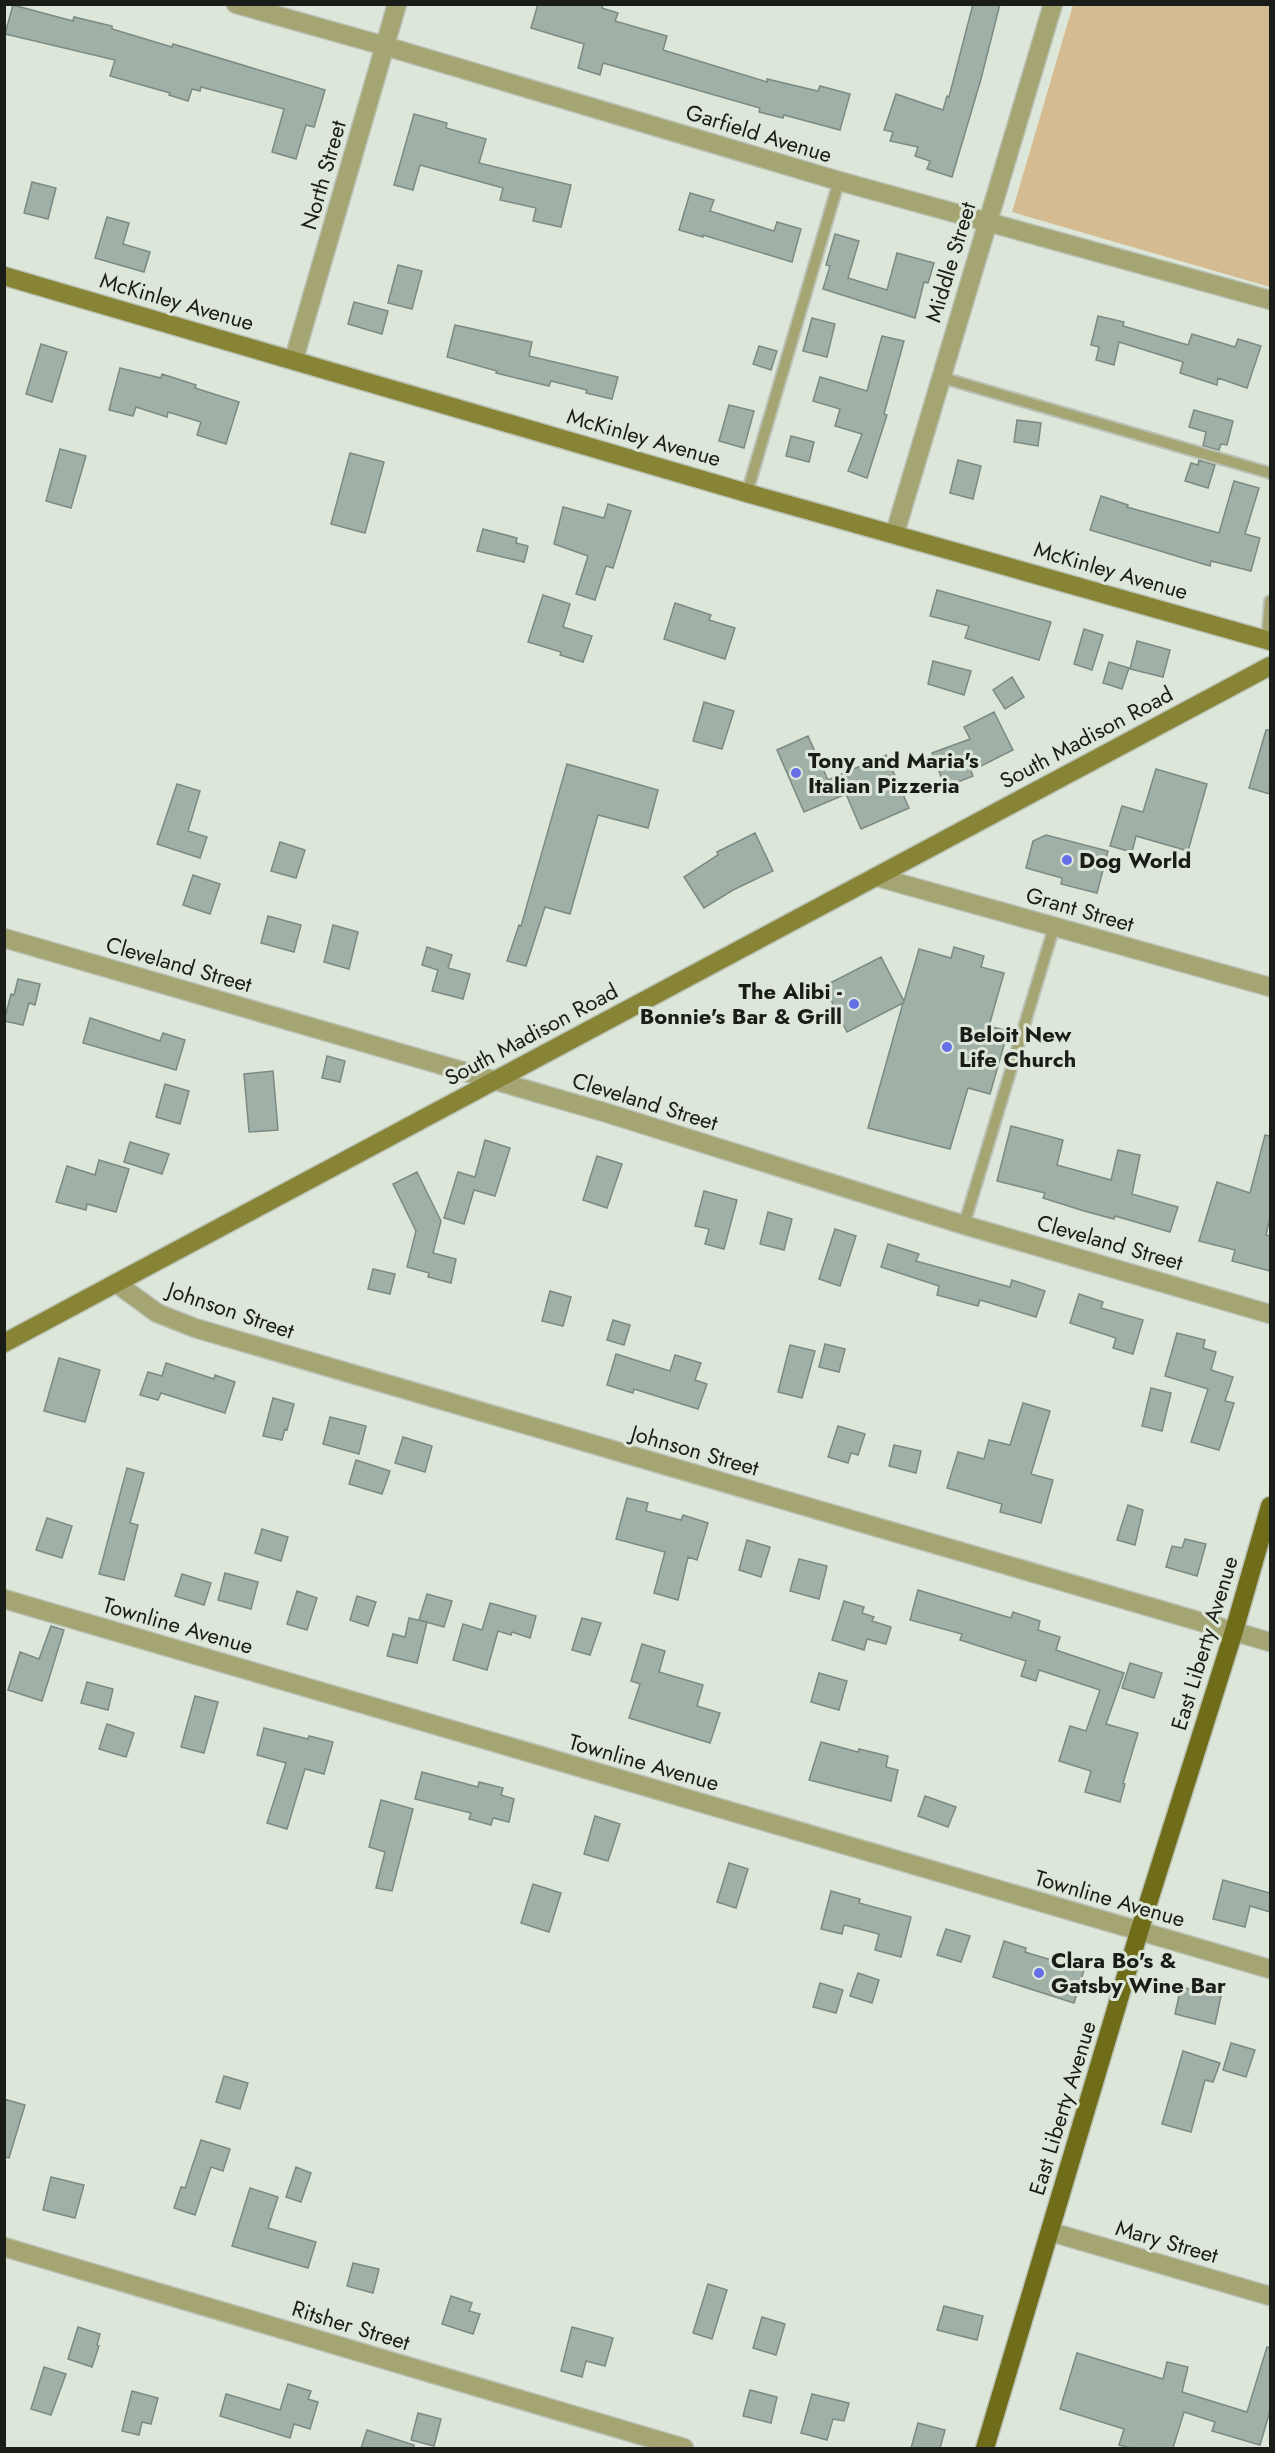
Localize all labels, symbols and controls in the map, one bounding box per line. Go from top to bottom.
street label: Garfield Avenue [682,96,836,170]
street label: North Street [292,116,354,233]
street label: Middle Street [917,197,984,326]
street label: McKinley Avenue [96,264,258,338]
street label: McKinley Avenue [563,400,725,474]
street label: McKinley Avenue [1030,533,1192,607]
street label: South Madison Road [994,678,1178,796]
place label: Tony and Maria's Italian Pizzeria [808,744,979,801]
marker: Tony and Maria's Italian Pizzeria [789,766,803,780]
place label: Dog World [1079,844,1191,876]
marker: Dog World [1060,853,1074,867]
street label: Grant Street [1022,878,1138,940]
street label: Cleveland Street [102,928,256,1000]
street label: South Madison Road [439,975,623,1093]
place label: The Alibi - Bonnie's Bar & Grill [640,975,842,1032]
marker: The Alibi - Bonnie's Bar & Grill [847,997,861,1011]
place label: Beloit New Life Church [959,1018,1076,1075]
marker: Beloit New Life Church [940,1040,954,1054]
street label: Cleveland Street [568,1064,722,1139]
street label: Cleveland Street [1033,1206,1187,1278]
street label: Johnson Street [161,1272,299,1347]
street label: Johnson Street [624,1416,763,1484]
street label: East Liberty Avenue [1162,1552,1246,1734]
street label: Townline Avenue [99,1588,257,1662]
street label: Townline Avenue [565,1725,723,1799]
street label: Townline Avenue [1031,1861,1189,1935]
place label: Clara Bo's & Gatsby Wine Bar [1051,1944,1226,2001]
marker: Clara Bo's & Gatsby Wine Bar [1032,1966,1046,1980]
street label: East Liberty Avenue [1020,2017,1104,2199]
street label: Mary Street [1112,2211,1223,2271]
street label: Ritsher Street [288,2292,415,2358]

